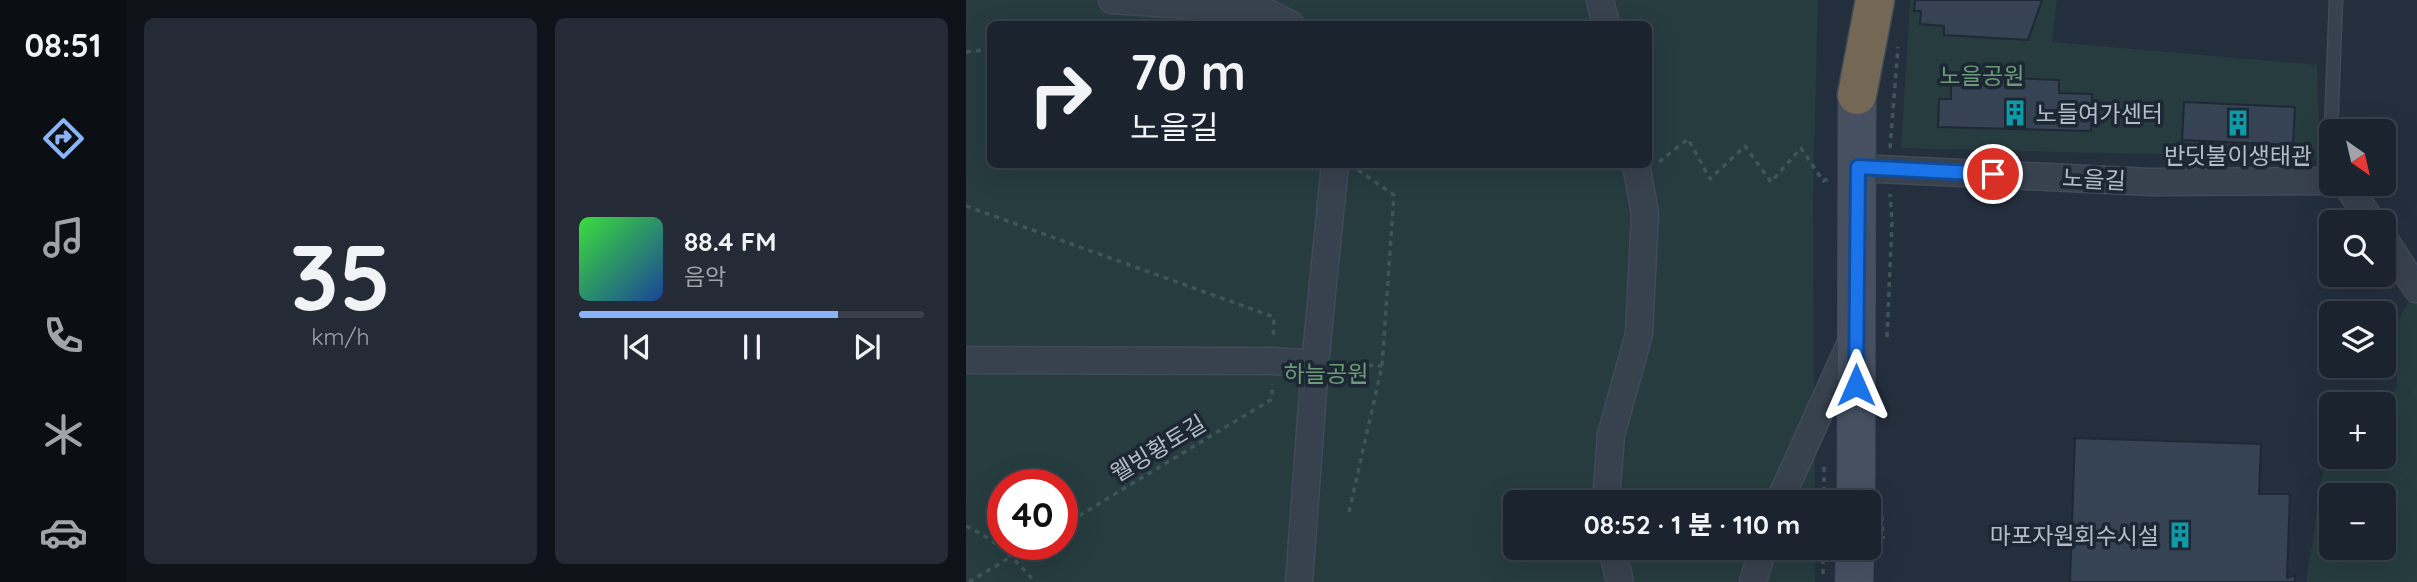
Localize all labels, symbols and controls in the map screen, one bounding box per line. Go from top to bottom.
text: 08:51 [25,25,101,65]
text: 70 m [1130,41,1246,102]
icon: right [1015,49,1106,140]
park label: 노을공원 [1940,61,2024,90]
building icon: 노들여가센터 [2000,98,2030,128]
place label: 노들여가센터 [2036,99,2163,128]
text: 노을길 [1130,107,1218,147]
building icon: 반딧불이생태관 [2223,108,2253,138]
icon: directions [39,114,88,163]
north arrow [2319,119,2396,196]
map controls [2319,119,2396,560]
place label: 반딧불이생태관 [2164,141,2312,170]
pin [1963,144,2023,204]
icon: arrive [1974,155,2012,193]
street label: 노을길 [2062,163,2126,195]
button: search [2319,210,2396,287]
icon: music [39,213,88,262]
text: 35 [290,219,391,333]
text: 88.4 FM [684,225,777,258]
text: 음악 [684,262,726,291]
button: layers [2319,301,2396,378]
icon: phone [39,311,88,360]
text: km/h [311,322,370,351]
icon: previous [618,328,656,366]
icon: pause [733,328,771,366]
icon: next [848,328,886,366]
position arrow [1819,348,1893,422]
park label: 하늘공원 [1284,359,1368,388]
button: + [2319,392,2396,469]
street label: 웰빙황토길 [1105,408,1211,488]
icon: climate [39,410,88,459]
speed limit sign: 40 [987,469,1078,560]
button: − [2319,483,2396,560]
icon: car [39,508,88,557]
text: 08:52 · 1 분 · 110 m [1584,508,1800,541]
building icon: 마포자원회수시설 [2165,520,2195,550]
place label: 마포자원회수시설 [1990,521,2159,550]

